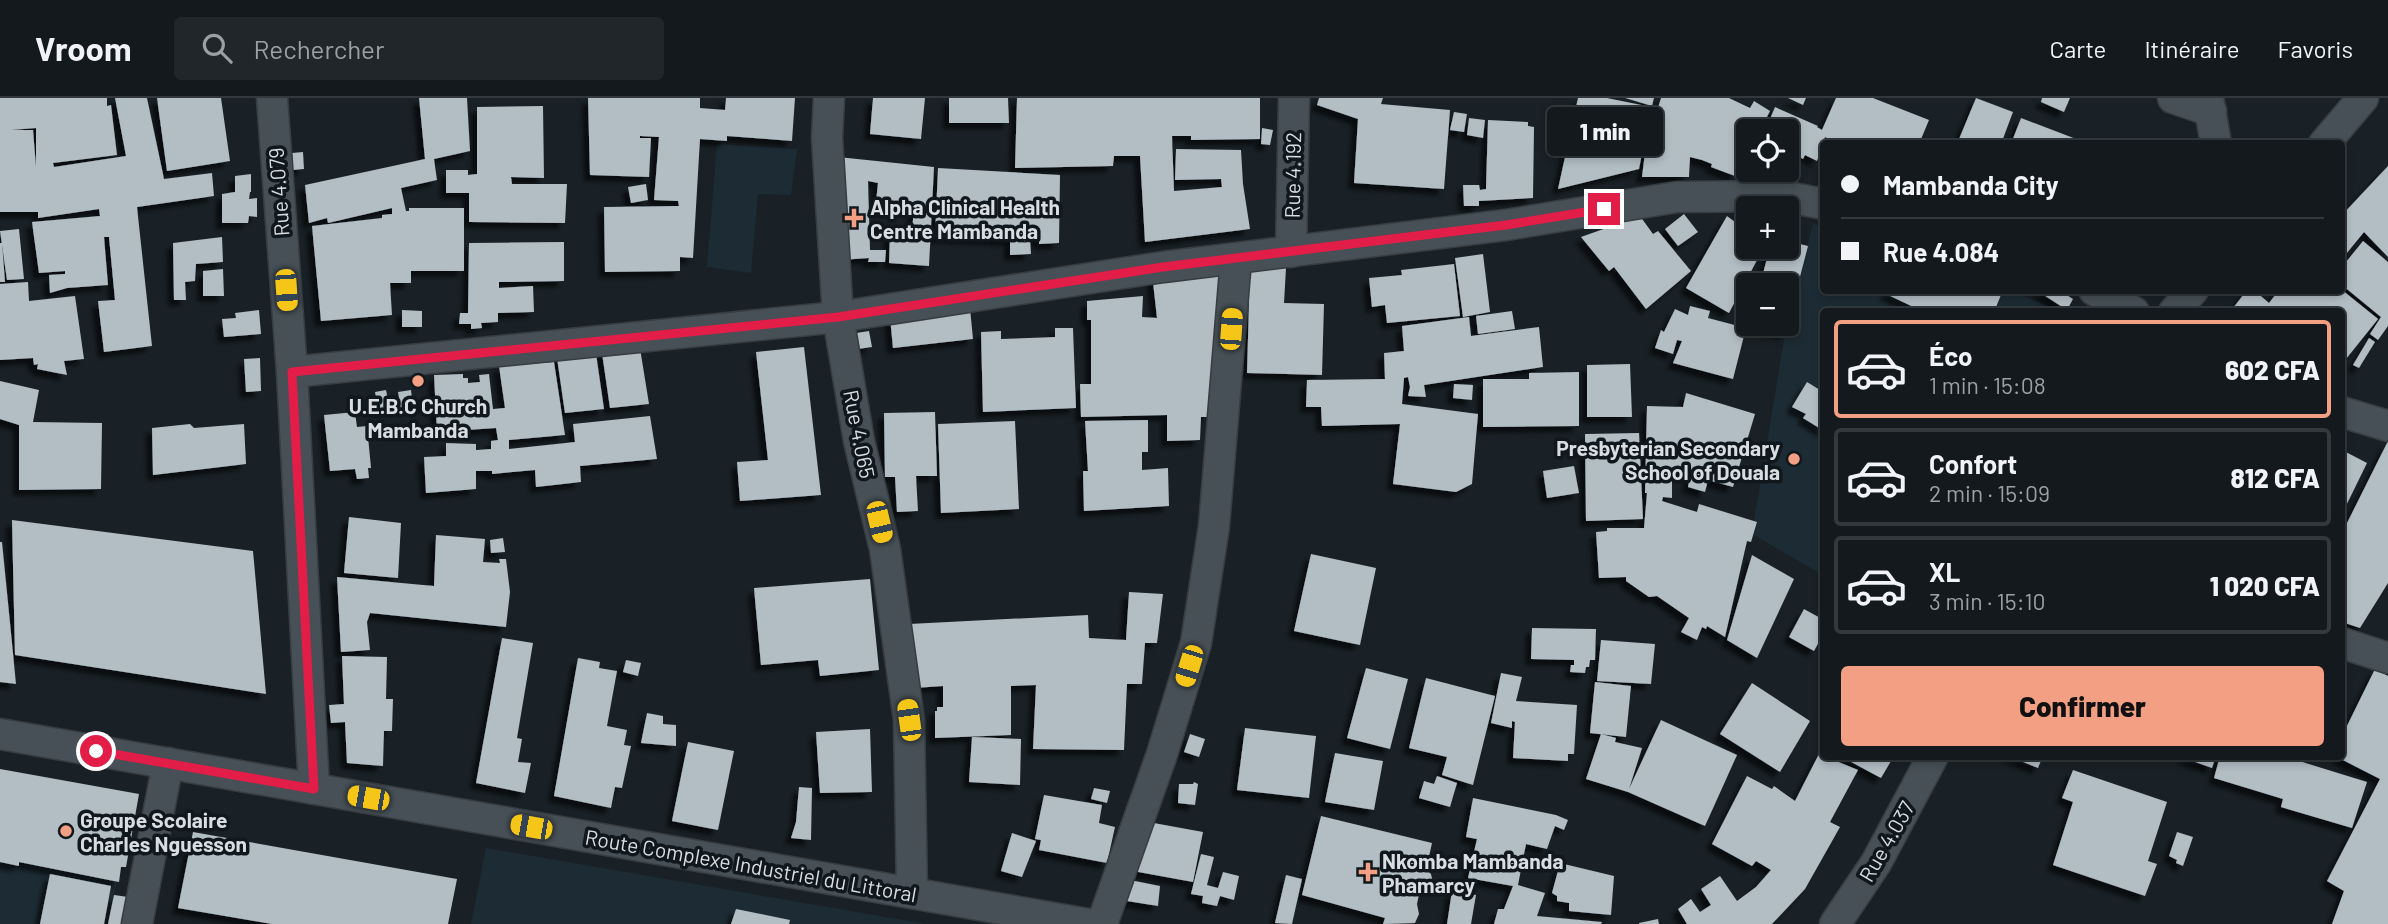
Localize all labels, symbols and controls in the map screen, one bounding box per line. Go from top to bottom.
search box [174,17,664,80]
text: Vroom [35,28,132,68]
icon: search [198,29,236,67]
text: Rechercher [254,33,384,64]
text: Carte [2050,34,2106,63]
text: Itinéraire [2144,34,2240,63]
text: Favoris [2278,34,2353,63]
callout: 1 min [1546,108,1662,156]
text: 1 min [1580,117,1630,145]
map controls [1736,119,1799,336]
button: locate [1736,119,1799,182]
street label: Rue 4.192 [1279,132,1305,218]
street label: Rue 4.079 [262,147,294,237]
text: Mambanda City [1883,169,2059,200]
route end [1588,193,1620,225]
place label: Alpha Clinical Health Centre Mambanda [870,194,1060,243]
button: + [1736,196,1799,259]
marker: Alpha Clinical Health Centre Mambanda [844,208,864,228]
text: Rue 4.084 [1883,236,1999,267]
car [275,268,298,312]
button: − [1736,273,1799,336]
car [1220,307,1243,351]
icon: car [1845,338,1908,401]
text: Éco [1929,340,1972,371]
text: 602 CFA [2225,354,2320,385]
text: 1 min · 15:08 [1929,371,2046,399]
marker: U.E.B.C Church Mambanda [410,373,426,389]
street label: Rue 4.065 [839,388,881,480]
place label: U.E.B.C Church Mambanda [349,393,487,442]
place label: Presbyterian Secondary School of Douala [1556,435,1780,484]
icon: car [1845,446,1908,509]
text: Confort [1929,448,2017,479]
marker: Presbyterian Secondary School of Douala [1786,451,1802,467]
text: 812 CFA [2231,462,2320,493]
text: 2 min · 15:09 [1929,479,2050,507]
car [865,499,894,545]
icon: car [1845,554,1908,617]
text: XL [1929,556,1960,587]
text: 1 020 CFA [2210,570,2320,601]
text: 3 min · 15:10 [1929,587,2045,615]
car [1173,643,1206,689]
button: Confirmer [1841,666,2324,746]
car [896,698,923,742]
route start [80,735,112,767]
car [346,784,391,812]
street label: Rue 4.037 [1853,796,1919,886]
place label: Groupe Scolaire Charles Nguesson [80,807,247,856]
car [509,813,554,841]
marker: Groupe Scolaire Charles Nguesson [58,823,74,839]
street label: Route Complexe Industriel du Littoral [583,824,919,906]
place label: Nkomba Mambanda Phamarcy [1382,848,1564,897]
marker: Nkomba Mambanda Phamarcy [1360,864,1376,880]

